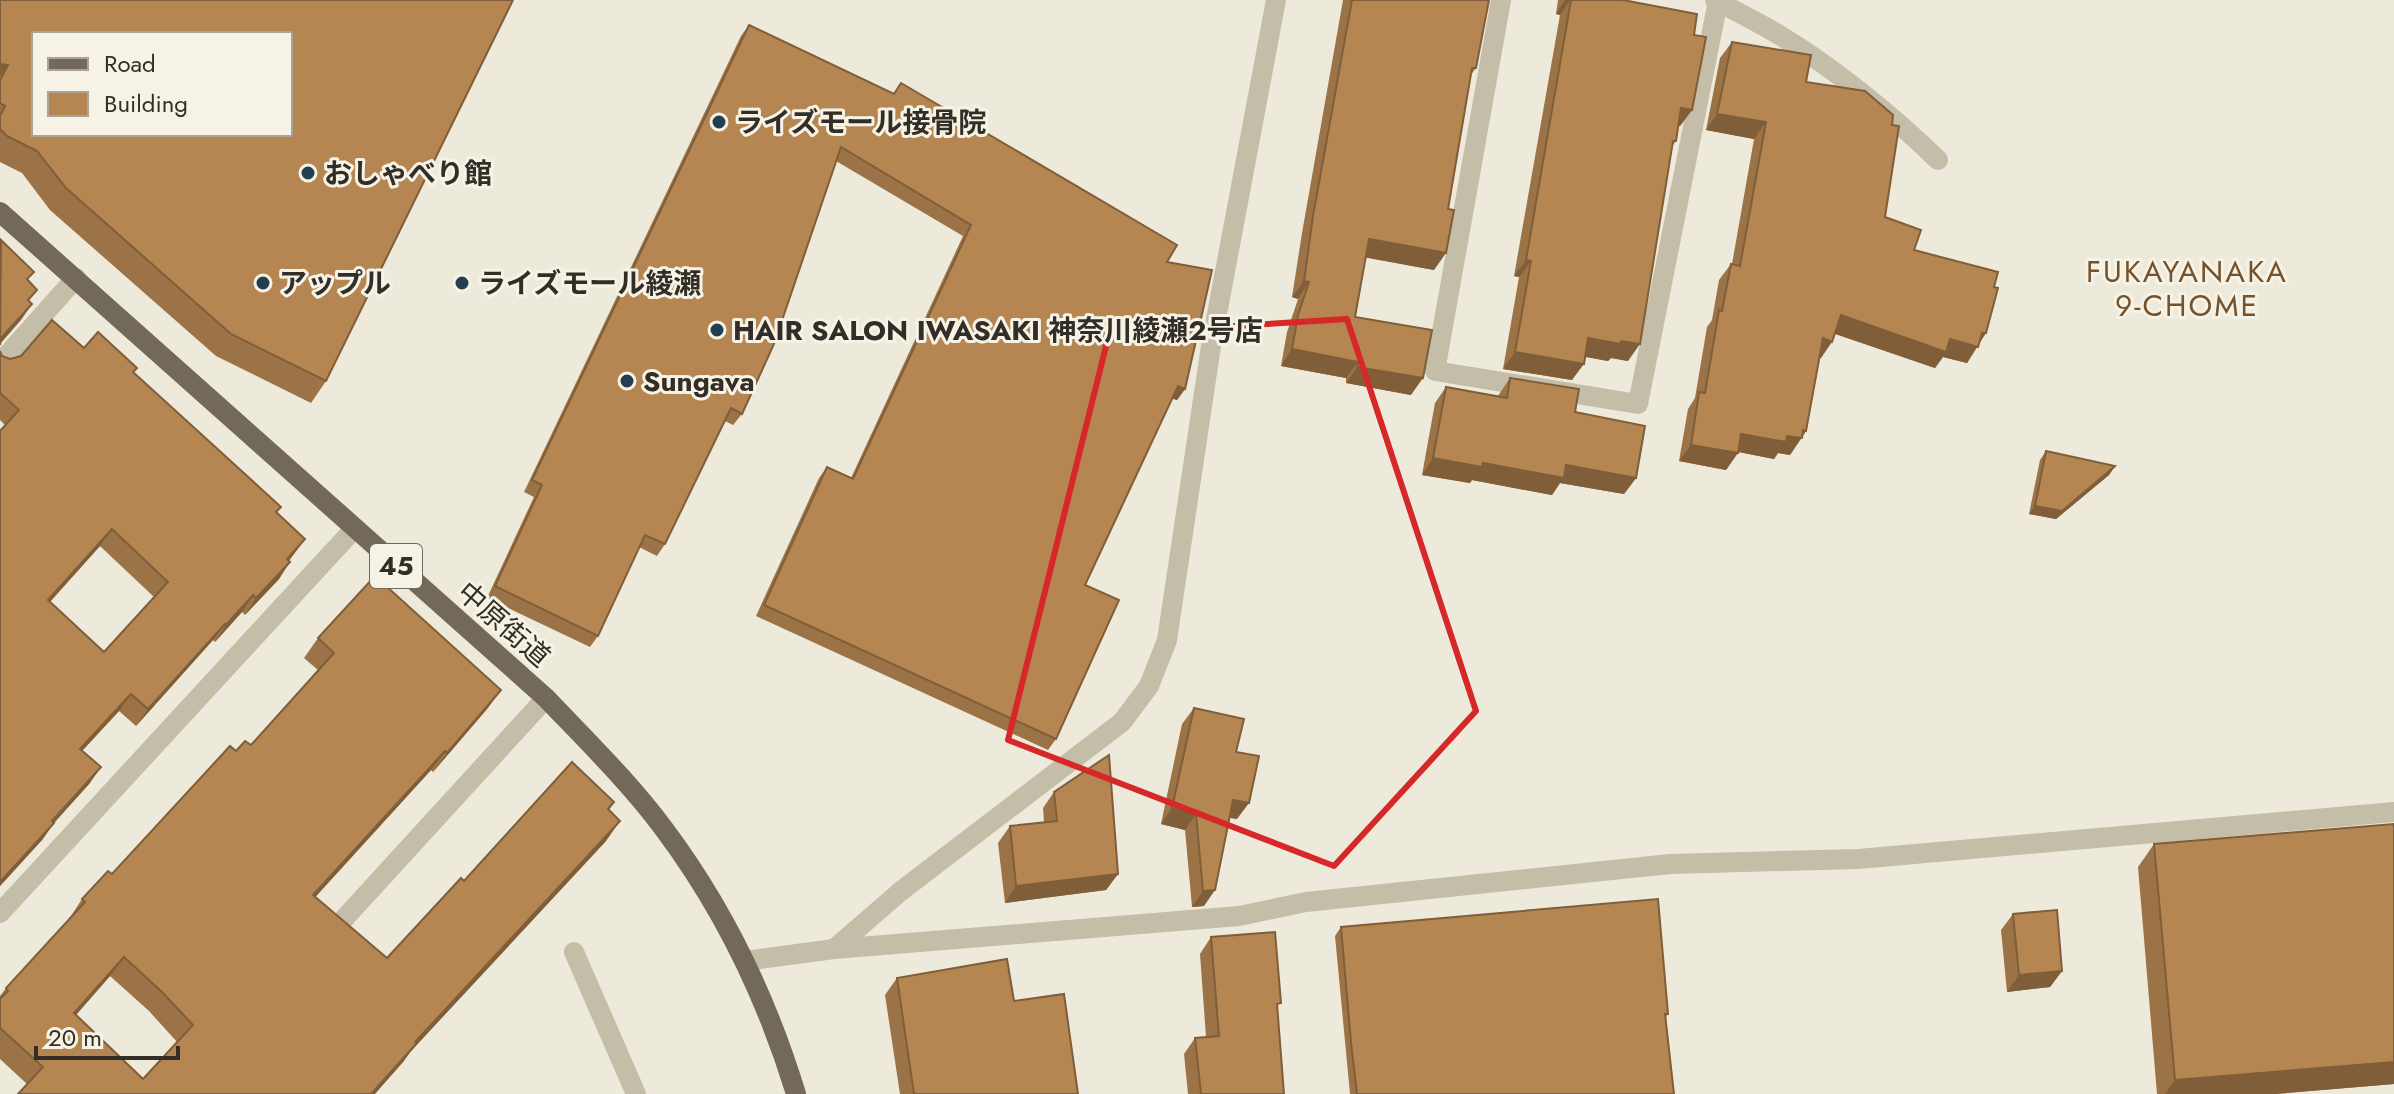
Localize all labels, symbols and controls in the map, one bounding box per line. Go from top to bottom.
legend [32,32,292,136]
text: Road [104,46,156,81]
text: Building [104,86,188,121]
place label: ライズモール接骨院 [735,102,986,143]
marker: ライズモール接骨院 [710,113,728,131]
place label: おしゃべり館 [324,153,492,194]
marker: おしゃべり館 [299,164,317,182]
district label: FUKAYANAKA 9-CHOME [2086,250,2288,327]
place label: アップル [279,263,391,304]
place label: ライズモール綾瀬 [478,263,701,304]
marker: アップル [254,274,272,292]
marker: ライズモール綾瀬 [453,274,471,292]
place label: HAIR SALON IWASAKI 神奈川綾瀬2号店 [733,310,1263,351]
marker: HAIR SALON IWASAKI 神奈川綾瀬2号店 [708,321,726,339]
place label: Sungava [643,361,755,402]
marker: Sungava [618,372,636,390]
road number: 45 [370,544,422,588]
street label: 中原街道 [448,572,559,677]
scale bar [36,1010,178,1060]
text: 20 m [48,1020,102,1055]

